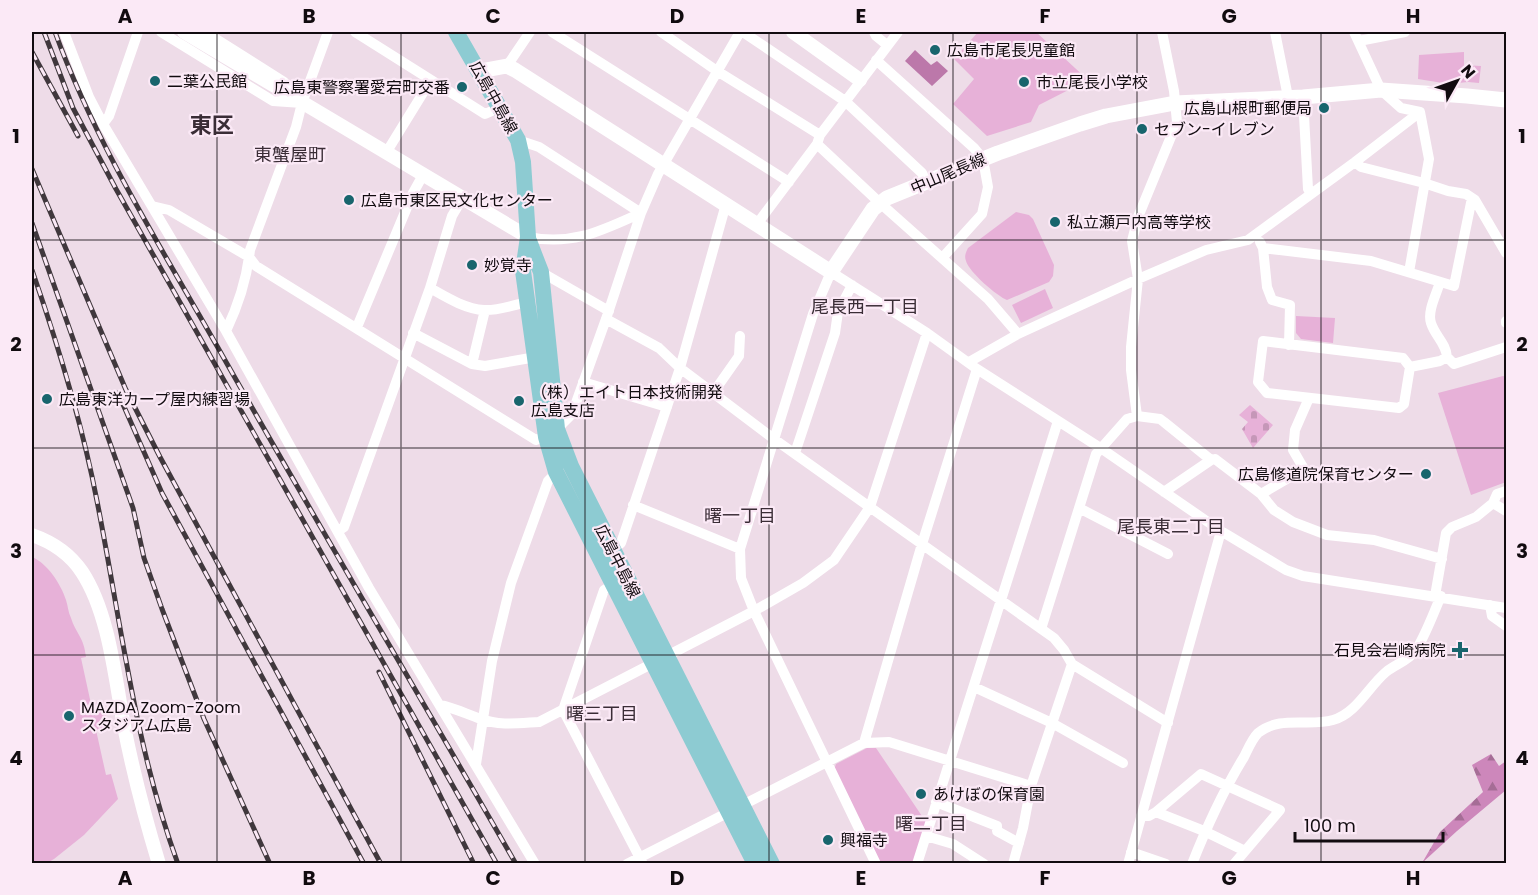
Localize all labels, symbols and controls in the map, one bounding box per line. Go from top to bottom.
text: A [118,2,133,30]
text: B [302,2,316,30]
text: C [485,2,501,30]
text: D [670,2,684,30]
text: E [856,2,866,30]
text: F [1040,2,1051,30]
text: G [1221,2,1237,30]
text: H [1406,2,1420,30]
place label: 広島市尾長児童館 [947,39,1075,62]
marker: 広島市尾長児童館 [928,43,942,57]
north arrow [1427,51,1487,111]
street label: 広島中島線 [464,57,523,138]
text: N [1455,60,1481,84]
place label: 二葉公民館 [167,70,247,93]
place label: 市立尾長小学校 [1036,71,1148,94]
marker: 二葉公民館 [148,74,162,88]
marker: 市立尾長小学校 [1017,75,1031,89]
place label: 広島東警察署愛宕町交番 [274,76,450,99]
marker: 広島東警察署愛宕町交番 [455,80,469,94]
place label: 広島山根町郵便局 [1184,97,1312,120]
marker: 広島山根町郵便局 [1317,101,1331,115]
district label: 東区 [190,110,234,141]
place label: セブン-イレブン [1154,118,1275,141]
text: 1 [12,122,20,150]
marker: セブン-イレブン [1135,122,1149,136]
text: 1 [1518,122,1526,150]
district label: 東蟹屋町 [254,142,326,167]
street label: 中山尾長線 [907,147,990,200]
place label: 広島市東区民文化センター [361,189,553,212]
marker: 広島市東区民文化センター [342,193,356,207]
place label: 私立瀬戸内高等学校 [1067,211,1211,234]
marker: 私立瀬戸内高等学校 [1048,215,1062,229]
place label: 妙覚寺 [484,254,532,277]
marker: 妙覚寺 [465,258,479,272]
district label: 尾長西一丁目 [811,294,919,319]
text: 2 [10,330,22,358]
text: 2 [1516,330,1528,358]
place label: （株）エイト日本技術開発 広島支店 [531,381,723,422]
place label: 広島東洋カープ屋内練習場 [59,388,250,411]
marker: 広島東洋カープ屋内練習場 [40,392,54,406]
marker: （株）エイト日本技術開発 広島支店 [512,394,526,408]
place label: 広島修道院保育センター [1238,463,1414,486]
marker: 広島修道院保育センター [1419,467,1433,481]
district label: 曙一丁目 [704,503,776,528]
district label: 尾長東二丁目 [1117,514,1225,539]
street label: 広島中島線 [589,520,646,602]
text: 3 [10,537,22,565]
text: 3 [1516,537,1528,565]
place label: 石見会岩崎病院 [1334,639,1446,662]
marker: 石見会岩崎病院 [1451,641,1469,659]
place label: MAZDA Zoom-Zoom スタジアム広島 [81,696,241,737]
district label: 曙三丁目 [566,701,638,726]
marker: MAZDA Zoom-Zoom スタジアム広島 [62,709,76,723]
text: 4 [9,744,23,772]
text: 4 [1515,744,1529,772]
place label: あけぼの保育園 [933,783,1045,806]
marker: あけぼの保育園 [914,787,928,801]
scale bar [1295,805,1444,843]
district label: 曙二丁目 [895,811,967,836]
text: 100 m [1304,813,1356,838]
place label: 興福寺 [840,829,888,852]
marker: 興福寺 [821,833,835,847]
text: A [118,864,133,892]
text: B [302,864,316,892]
text: C [485,864,501,892]
text: D [670,864,684,892]
text: E [856,864,866,892]
text: F [1040,864,1051,892]
text: G [1221,864,1237,892]
text: H [1406,864,1420,892]

